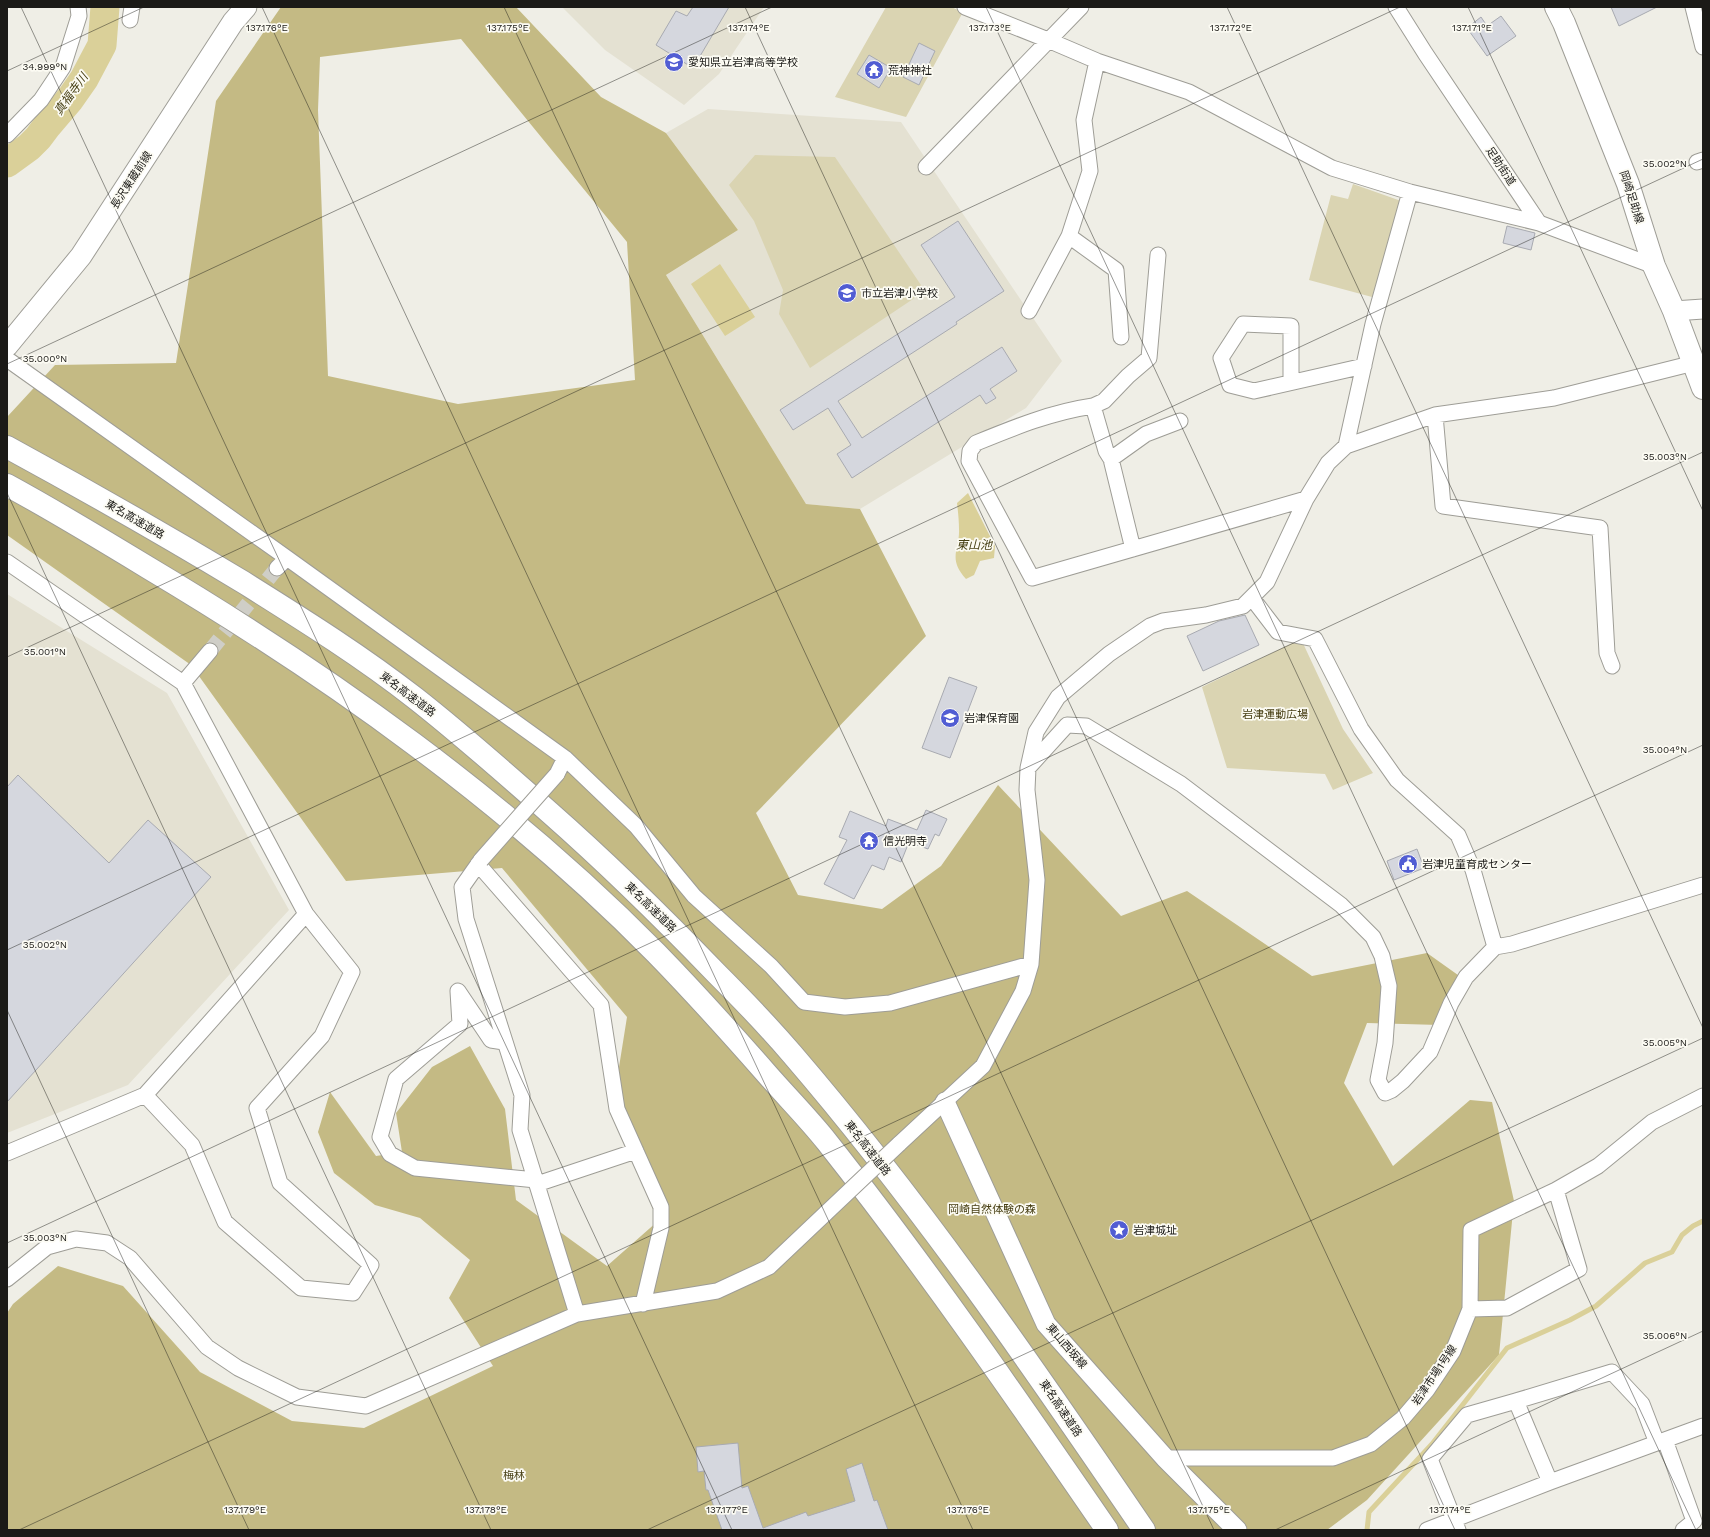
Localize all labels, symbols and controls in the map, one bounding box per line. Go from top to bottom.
text: 137.176°E [246,22,288,33]
text: 137.175°E [487,22,529,33]
text: 137.174°E [728,22,770,33]
text: 137.173°E [969,22,1011,33]
text: 137.172°E [1210,22,1252,33]
text: 137.171°E [1452,22,1492,33]
school or university icon: 愛知県立岩津高等学校 [663,51,685,73]
place label: 愛知県立岩津高等学校 [688,56,798,69]
temple icon: 荒神神社 [863,59,885,81]
text: 34.999°N [23,61,67,72]
place label: 荒神神社 [888,64,932,77]
water label: 真福寺川 [51,69,92,118]
street label: 足助街道 [1483,144,1518,188]
street label: 長沢東蔵前線 [108,149,155,211]
text: 35.002°N [1643,158,1687,169]
street label: 岡崎足助線 [1617,169,1646,225]
school or university icon: 市立岩津小学校 [836,282,858,304]
place label: 市立岩津小学校 [861,287,938,300]
text: 35.000°N [23,353,67,364]
text: 35.003°N [1643,451,1687,462]
street label: 東名高速道路 [103,497,167,542]
water label: 東山池 [956,538,993,552]
text: 35.001°N [24,646,66,657]
street label: 東名高速道路 [377,669,438,719]
school or university icon: 岩津保育園 [939,707,961,729]
park label: 岩津運動広場 [1242,708,1308,721]
place label: 岩津保育園 [964,712,1019,725]
text: 35.004°N [1643,744,1687,755]
temple icon: 信光明寺 [858,830,880,852]
place label: 信光明寺 [883,835,927,848]
public building icon: 岩津児童育成センター [1397,853,1419,875]
place label: 岩津児童育成センター [1422,858,1532,871]
street label: 東名高速道路 [622,880,679,935]
text: 35.002°N [23,939,67,950]
text: 35.005°N [1643,1037,1687,1048]
street label: 東名高速道路 [842,1118,893,1178]
park label: 岡崎自然体験の森 [948,1203,1036,1216]
place icon: 岩津城址 [1108,1219,1130,1241]
place label: 岩津城址 [1133,1224,1177,1237]
text: 35.003°N [23,1232,67,1243]
street label: 東山西坂線 [1044,1321,1090,1371]
text: 35.006°N [1643,1330,1687,1341]
street label: 岩津市場1号線 [1409,1343,1459,1408]
street label: 東名高速道路 [1037,1377,1084,1439]
park label: 梅林 [503,1469,525,1482]
text: 137.179°E [224,1504,266,1515]
text: 137.178°E [465,1504,507,1515]
text: 137.177°E [706,1504,748,1515]
text: 137.176°E [947,1504,989,1515]
text: 137.175°E [1188,1504,1230,1515]
text: 137.174°E [1429,1504,1471,1515]

